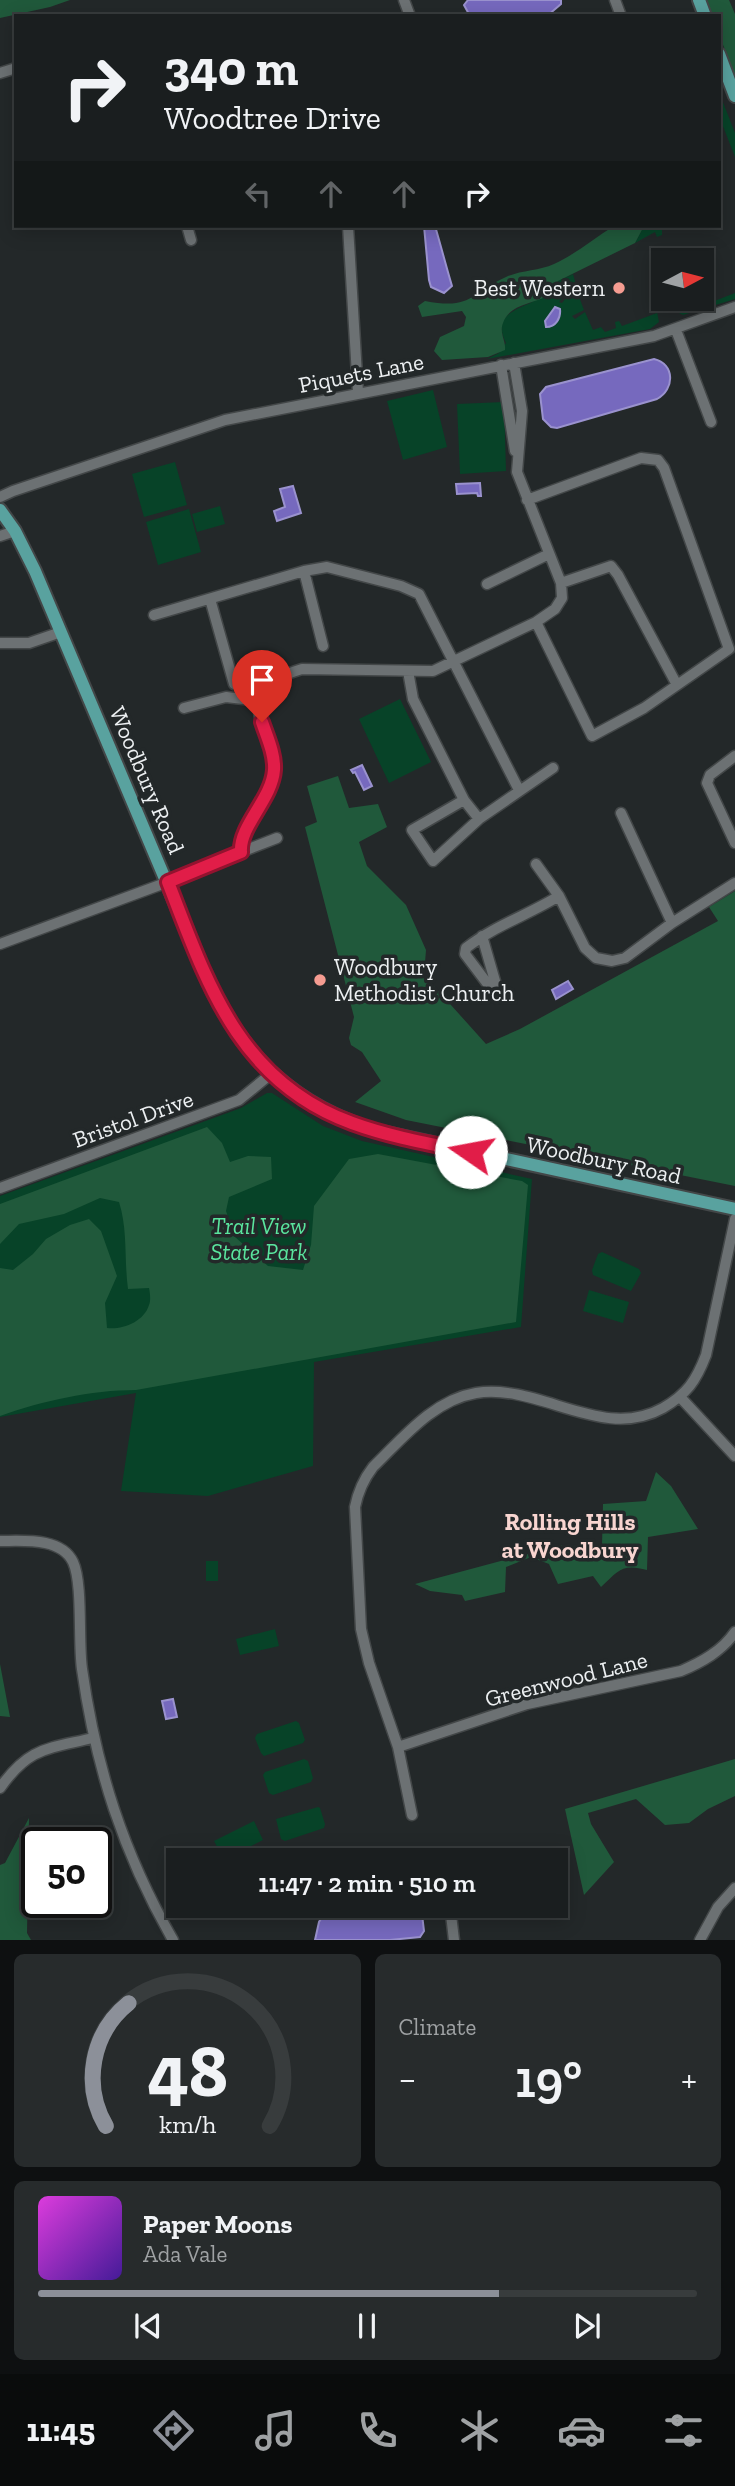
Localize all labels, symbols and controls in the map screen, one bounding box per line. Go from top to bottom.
text: 340 m [164,39,298,98]
icon: right [49,42,140,133]
text: Woodtree Drive [164,99,381,137]
icon: left [239,175,277,213]
icon: ahead [312,175,350,213]
icon: ahead [385,175,423,213]
icon: right [458,175,496,213]
north arrow [651,248,714,312]
map controls [651,248,714,311]
place label: Best Western [474,274,605,302]
marker: Best Western [611,280,627,296]
street label: Piquets Lane [296,347,426,399]
pin [232,650,292,722]
icon: arrive [243,661,281,699]
street label: Woodbury Road [103,702,191,858]
place label: Woodbury Methodist Church [334,953,515,1007]
marker: Woodbury Methodist Church [312,972,328,988]
street label: Bristol Drive [69,1084,197,1154]
position arrow [434,1115,508,1189]
street label: Woodbury Road [524,1130,684,1190]
park label: Trail View State Park [211,1212,307,1266]
district label: Rolling Hills at Woodbury [501,1507,639,1564]
street label: Greenwood Lane [482,1645,650,1713]
speed limit sign: 50 [21,1827,112,1918]
text: 11:47 · 2 min · 510 m [258,1867,476,1899]
text: Climate [399,2013,476,2041]
text: 48 [147,2028,228,2116]
text: 19° [515,2048,582,2110]
text: − [399,2056,416,2102]
text: + [681,2056,697,2102]
text: km/h [159,2109,216,2139]
text: Paper Moons [143,2208,292,2240]
text: Ada Vale [143,2240,227,2268]
icon: previous [129,2307,167,2345]
icon: pause [348,2307,386,2345]
icon: next [568,2307,606,2345]
icon: directions [149,2406,198,2455]
icon: music [251,2406,300,2455]
icon: phone [353,2406,402,2455]
icon: climate [455,2406,504,2455]
icon: car [557,2406,606,2455]
icon: filters [659,2406,708,2455]
text: 11:45 [27,2411,95,2449]

